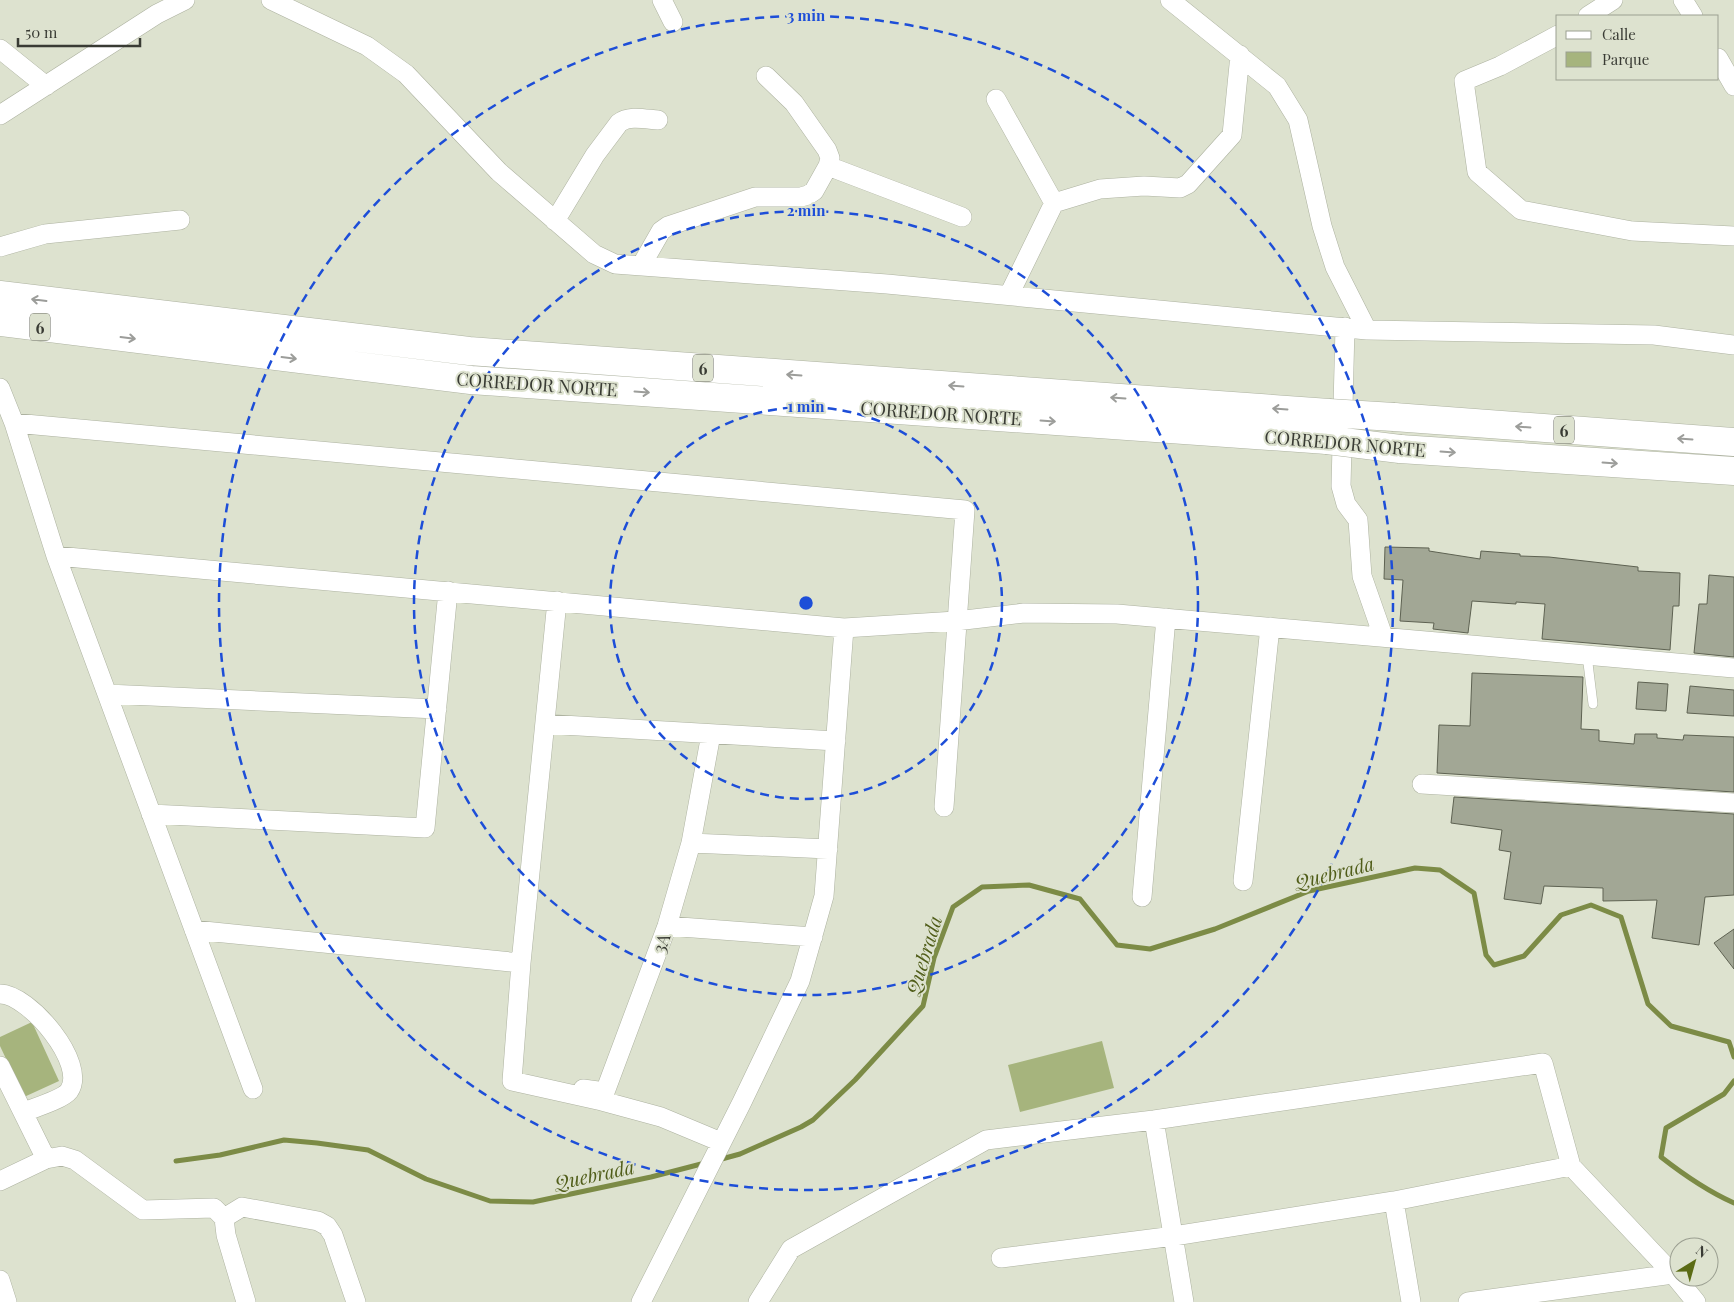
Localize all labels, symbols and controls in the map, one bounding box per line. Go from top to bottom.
text: 3 min [787,5,826,25]
scale bar [18,15,140,47]
legend [1556,15,1719,80]
text: 50 m [25,22,58,42]
text: Calle [1602,24,1636,44]
text: Parque [1602,49,1649,69]
text: 2 min [787,200,826,220]
one-way arrow [31,295,47,305]
road number: 6 [30,314,50,341]
one-way arrow [119,333,135,343]
one-way arrow [280,353,296,363]
road number: 6 [693,354,713,382]
street label: CORREDOR NORTE [456,366,618,402]
one-way arrow [786,370,802,379]
one-way arrow [948,381,964,391]
one-way arrow [634,387,650,397]
one-way arrow [1110,393,1126,402]
street label: CORREDOR NORTE [860,395,1022,431]
text: 1 min [788,396,825,416]
one-way arrow [1272,405,1288,414]
one-way arrow [1040,416,1056,425]
road number: 6 [1554,416,1574,444]
one-way arrow [1516,422,1532,432]
street label: CORREDOR NORTE [1264,424,1427,462]
one-way arrow [1678,434,1694,444]
one-way arrow [1440,448,1456,457]
one-way arrow [1602,458,1618,468]
centre of rings [797,594,815,612]
water label: Quebrada [1290,850,1377,895]
water label: Quebrada [898,912,947,999]
street label: 3A [646,929,676,956]
water label: Quebrada [551,1153,636,1195]
north arrow [1669,1237,1719,1287]
text: N [1692,1241,1712,1262]

